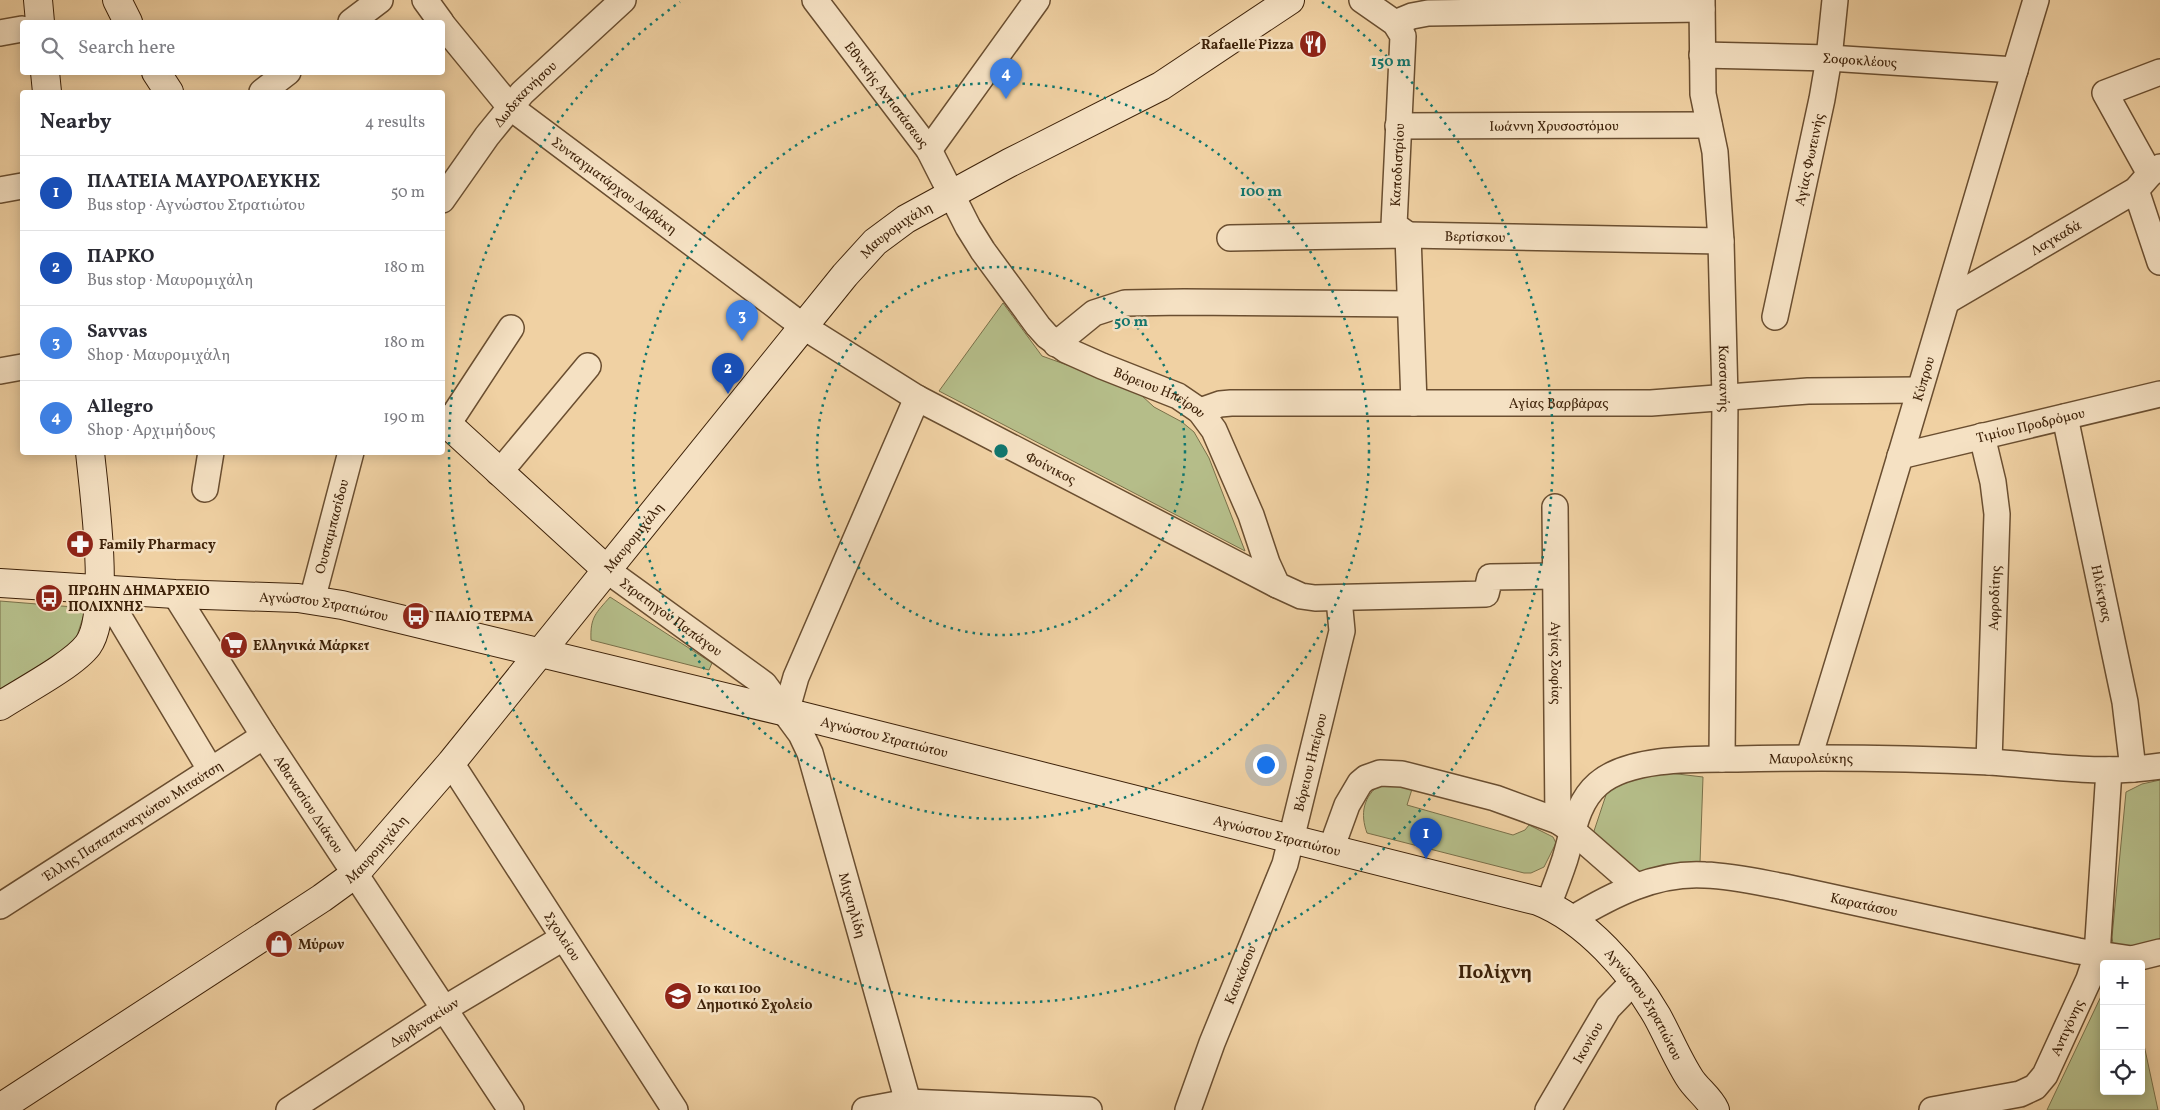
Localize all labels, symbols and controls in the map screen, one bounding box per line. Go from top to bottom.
search box [20,20,445,75]
restaurant icon: Rafaelle Pizza [1298,29,1328,59]
icon: search [38,34,66,62]
text: Search here [78,35,175,61]
place label: Rafaelle Pizza [1201,36,1294,55]
street label: Εθνικής Αντιστάσεως [839,39,932,153]
street label: Σοφοκλέους [1822,50,1898,73]
text: 150 m [1371,52,1411,73]
street label: Δωδεκανήσου [490,57,562,132]
pin: 4 [990,58,1022,99]
text: Nearby [40,108,111,137]
text: 4 results [365,112,425,134]
street label: Αγίας Φωτεινής [1791,112,1830,208]
street label: Ιωάννη Χρυσοστόμου [1489,117,1619,137]
street label: Καποδιστρίου [1387,123,1410,207]
street label: Συνταγματάρχου Δαβάκη [547,133,680,240]
text: ΠΛΑΤΕΙΑ ΜΑΥΡΟΛΕΥΚΗΣ [87,169,320,195]
text: 1 [53,182,59,204]
text: 50 m [391,182,425,204]
text: 100 m [1240,182,1283,203]
text: Bus stop · Αγνώστου Στρατιώτου [87,195,305,217]
street label: Μαυρομιχάλη [857,198,936,263]
street label: Λαγκαδά [2028,216,2086,261]
street label: Βερτίσκου [1444,228,1506,248]
text: ΠΑΡΚΟ [87,244,155,270]
text: 2 [52,257,60,279]
text: 180 m [384,257,425,279]
text: Bus stop · Μαυρομιχάλη [87,270,253,292]
pin: 3 [726,300,758,341]
text: 50 m [1114,312,1148,333]
text: Savvas [87,319,148,345]
text: 3 [52,332,60,354]
text: 180 m [384,332,425,354]
text: Shop · Μαυρομιχάλη [87,345,230,367]
street label: Κασσιανής [1713,345,1733,412]
pin: 2 [712,353,744,394]
street label: Κύπρου [1909,354,1940,404]
street label: Βόρειου Ηπείρου [1110,363,1210,422]
text: Allegro [87,394,153,420]
street label: Αγίας Βαρβάρας [1509,395,1609,414]
street label: Τιμίου Προδρόμου [1974,404,2087,449]
text: 4 [51,407,61,429]
text: 190 m [383,407,425,429]
text: Shop · Αρχιμήδους [87,420,216,442]
centre of rings [992,442,1010,460]
street label: Φοίνικος [1022,448,1079,490]
street label: Ουσταμπασίδου [311,477,354,576]
street label: Μαυρομιχάλη [600,499,669,578]
pharmacy icon: Family Pharmacy [65,529,95,559]
place label: Family Pharmacy [99,536,216,555]
street label: Ηλέκτρας [2085,563,2116,624]
street label: Αφροδίτης [1985,565,2006,631]
street label: Στρατηγού Παπάγου [615,574,726,662]
place label: ΠΡΩΗΝ ΔΗΜΑΡΧΕΙΟ ΠΟΛΙΧΝΗΣ [68,582,210,617]
bus stop icon: ΠΡΩΗΝ ΔΗΜΑΡΧΕΙΟ ΠΟΛΙΧΝΗΣ [34,583,64,613]
street label: Αγνώστου Στρατιώτου [259,589,390,627]
bus stop icon: ΠΑΛΙΟ ΤΕΡΜΑ [401,601,431,631]
place label: ΠΑΛΙΟ ΤΕΡΜΑ [435,608,534,627]
street label: Αγίας Σοφίας [1545,621,1565,705]
supermarket icon: Ελληνικά Μάρκετ [219,630,249,660]
place label: Ελληνικά Μάρκετ [253,637,370,656]
street label: Βόρειου Ηπείρου [1290,711,1333,814]
street label: Αγνώστου Στρατιώτου [818,713,950,763]
street label: Μαυρολεύκης [1768,750,1853,769]
street label: Αθανασίου Διάκου [268,752,347,858]
your location [1253,752,1279,778]
street label: Έλλης Παπαπαναγιώτου Μιταύτση [39,757,227,888]
street label: Μαυρομιχάλη [342,812,413,889]
street label: Αγνώστου Στρατιώτου [1211,812,1343,862]
pin: 1 [1410,818,1442,859]
street label: Μιχαηλίδη [833,871,870,941]
street label: Καρατάσου [1828,889,1899,922]
street label: Σχολείου [539,909,585,965]
shop icon: Μύρων [264,929,294,959]
place label: Μύρων [298,936,344,955]
street label: Καυκάσου [1221,943,1262,1008]
street label: Αγνώστου Στρατιώτου [1599,945,1686,1064]
district label: Πολίχνη [1458,960,1532,986]
map controls [2100,960,2145,1095]
button: + [2100,960,2145,1005]
place label: 1ο και 10ο Δημοτικό Σχολείο [697,980,812,1015]
school or university icon: 1ο και 10ο Δημοτικό Σχολείο [663,981,693,1011]
street label: Δερβενακίων [386,994,463,1053]
street label: Αντιγόνης [2047,997,2089,1059]
button: − [2100,1005,2145,1050]
street label: Ικονίου [1569,1019,1609,1068]
button: locate [2100,1050,2145,1095]

